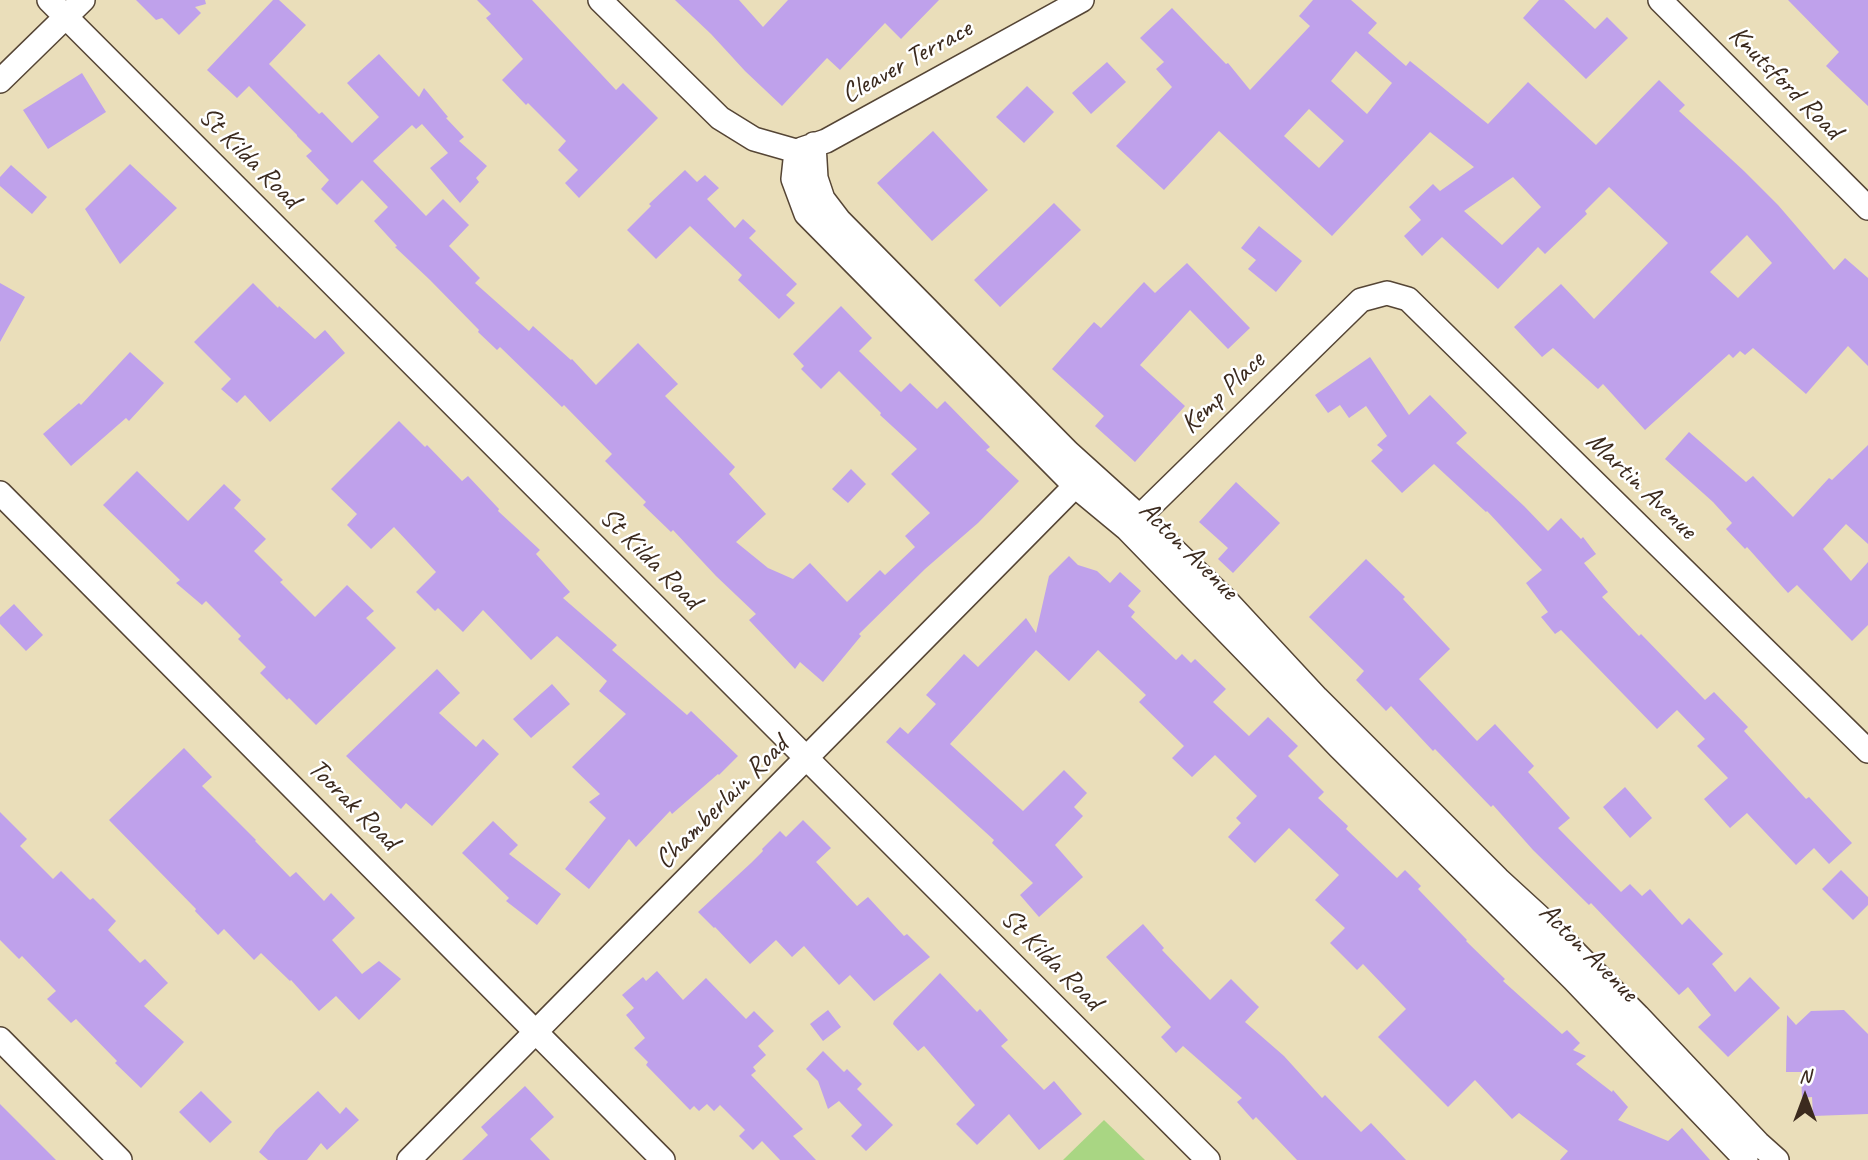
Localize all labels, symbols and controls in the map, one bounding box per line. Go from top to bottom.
street label: Cleaver Terrace [836,12,978,112]
street label: Knutsford Road [1721,19,1849,147]
street label: St Kilda Road [191,100,307,216]
street label: Kemp Place [1174,345,1272,441]
street label: Martin Avenue [1579,425,1703,547]
street label: Acton Avenue [1131,494,1245,608]
street label: St Kilda Road [592,501,708,617]
street label: Chamberlain Road [648,729,796,877]
street label: Toorak Road [300,752,406,858]
street label: Acton Avenue [1531,896,1645,1010]
street label: St Kilda Road [993,902,1109,1018]
north arrow [1770,1062,1840,1132]
text: N [1799,1064,1811,1088]

